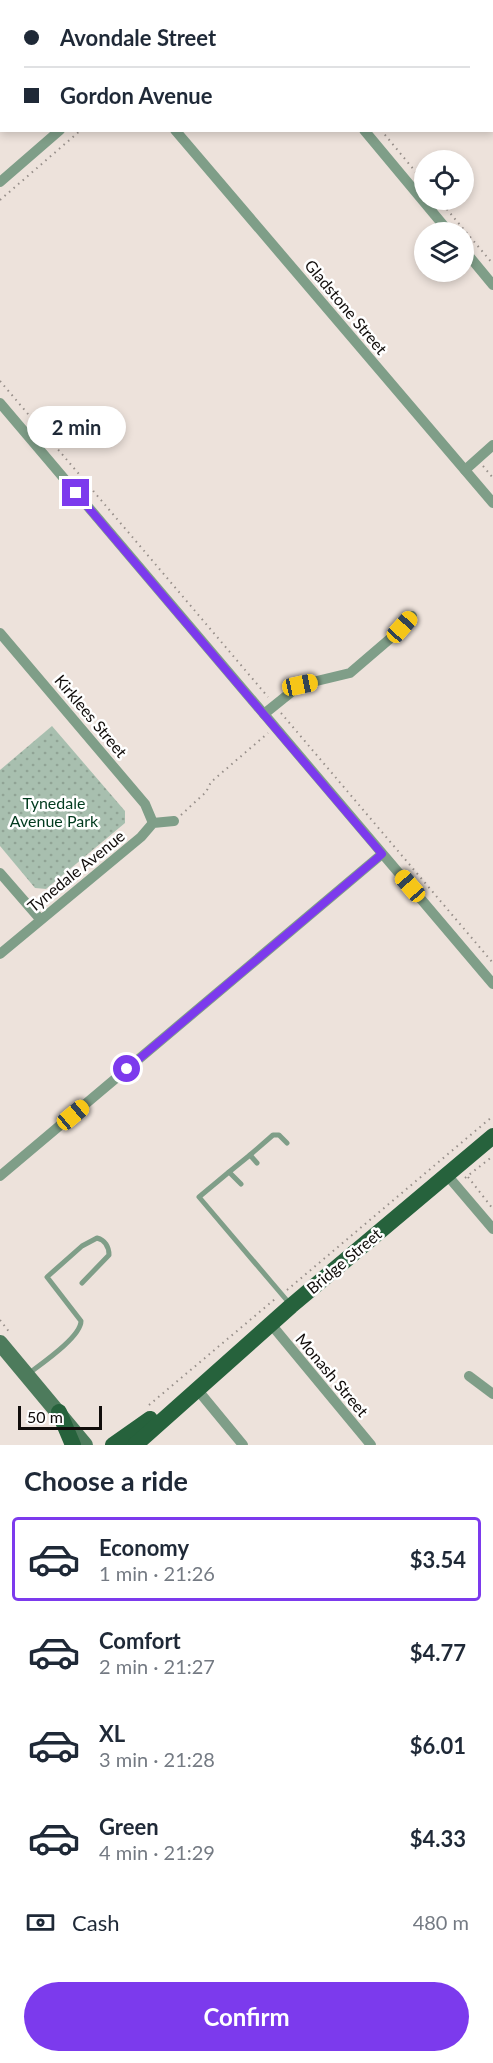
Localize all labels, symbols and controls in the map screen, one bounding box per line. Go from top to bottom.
text: Avondale Street [60,24,216,51]
text: Gordon Avenue [60,82,212,109]
map controls [414,150,474,282]
button: locate [414,150,474,210]
button: layers [414,222,474,282]
street label: Gladstone Street [301,256,392,358]
callout: 2 min [26,406,125,448]
text: 2 min [52,415,101,439]
route end [62,479,89,506]
car [383,608,421,646]
street label: Kirklees Street [51,670,132,761]
car [281,672,319,698]
park label: Tynedale Avenue Park [10,793,99,830]
street label: Tynedale Avenue [23,826,128,916]
car [391,867,429,905]
route start [113,1055,140,1082]
car [53,1097,93,1133]
street label: Bridge Street [302,1224,385,1297]
street label: Monash Street [292,1329,373,1420]
scale bar [18,1403,102,1430]
text: 50 m [27,1407,63,1426]
text: Choose a ride [24,1464,188,1497]
icon: car [27,1532,81,1586]
text: Economy [99,1534,189,1561]
text: $3.54 [410,1546,466,1573]
text: 1 min · 21:26 [99,1561,215,1585]
icon: car [27,1625,81,1679]
text: Comfort [99,1627,181,1654]
text: $4.77 [410,1639,466,1666]
text: 2 min · 21:27 [99,1654,215,1678]
icon: car [27,1718,81,1772]
text: XL [99,1720,125,1747]
text: $6.01 [410,1732,466,1759]
text: 3 min · 21:28 [99,1747,215,1771]
icon: car [27,1811,81,1865]
text: Green [99,1813,159,1840]
text: $4.33 [410,1825,466,1852]
text: 4 min · 21:29 [99,1840,215,1864]
icon: cash [24,1906,57,1939]
text: Cash [72,1909,119,1936]
text: 480 m [413,1910,469,1934]
button: Confirm [24,1982,469,2051]

